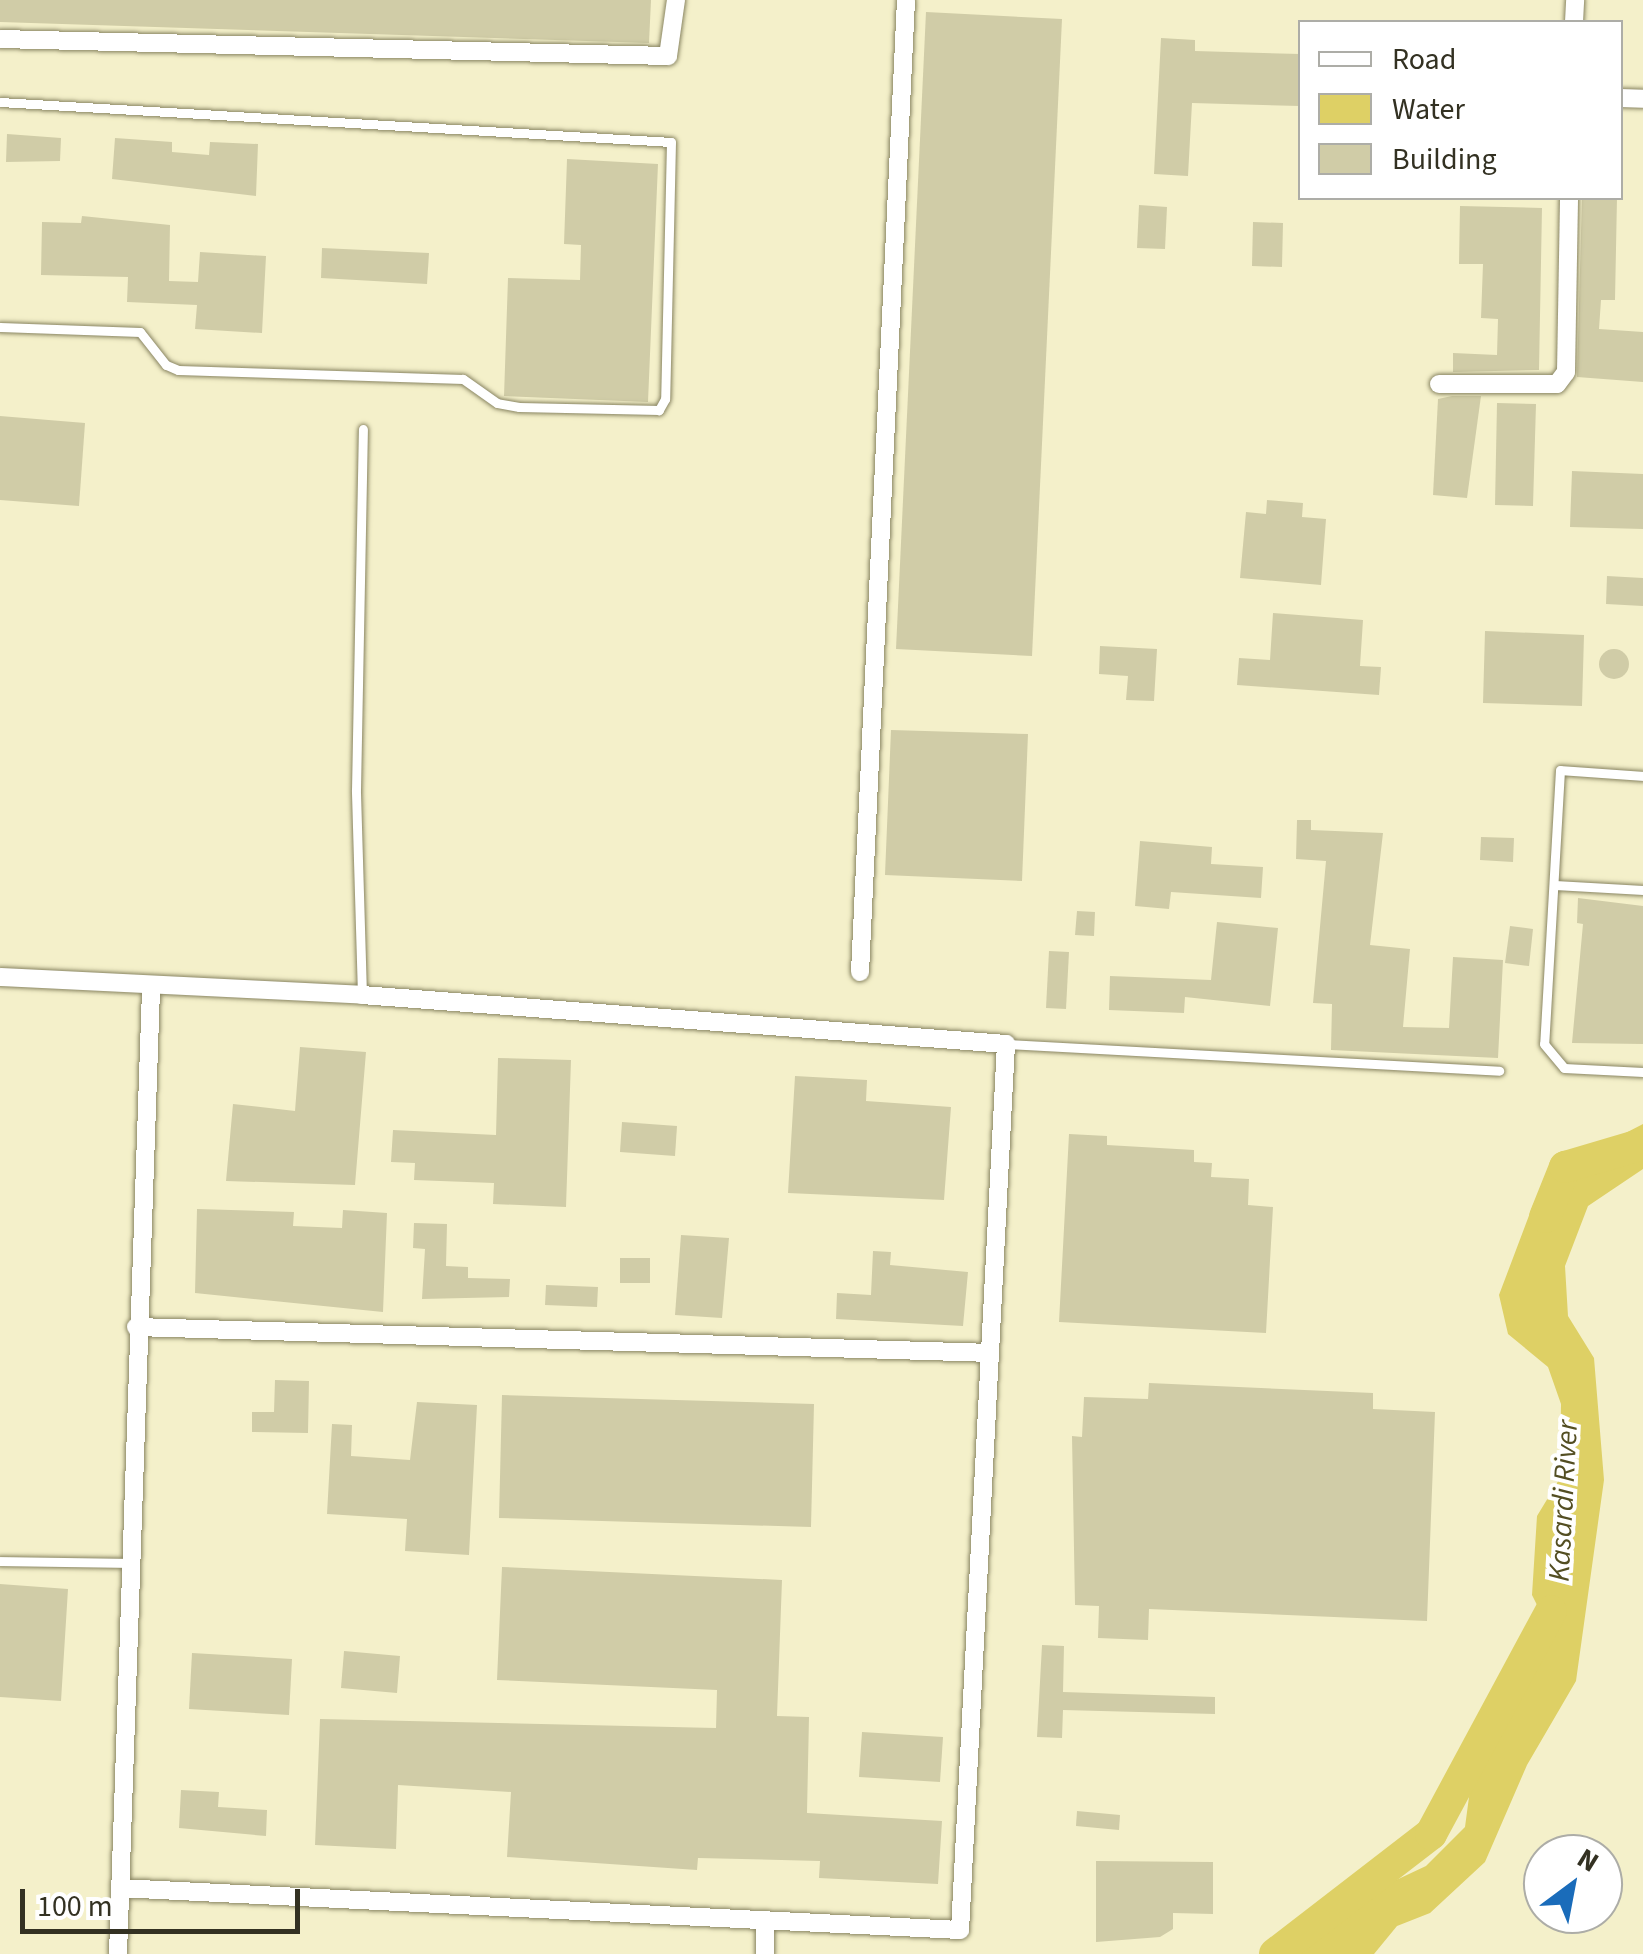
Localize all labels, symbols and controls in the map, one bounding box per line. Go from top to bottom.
legend [1298,20,1623,200]
text: Road [1392,38,1456,81]
text: Water [1392,88,1465,131]
text: Building [1392,138,1497,181]
water label: Kasardi River [1542,1419,1586,1583]
north arrow [1523,1834,1623,1934]
text: N [1569,1838,1606,1882]
scale bar [25,1869,305,1931]
text: 100 m [37,1885,113,1928]

